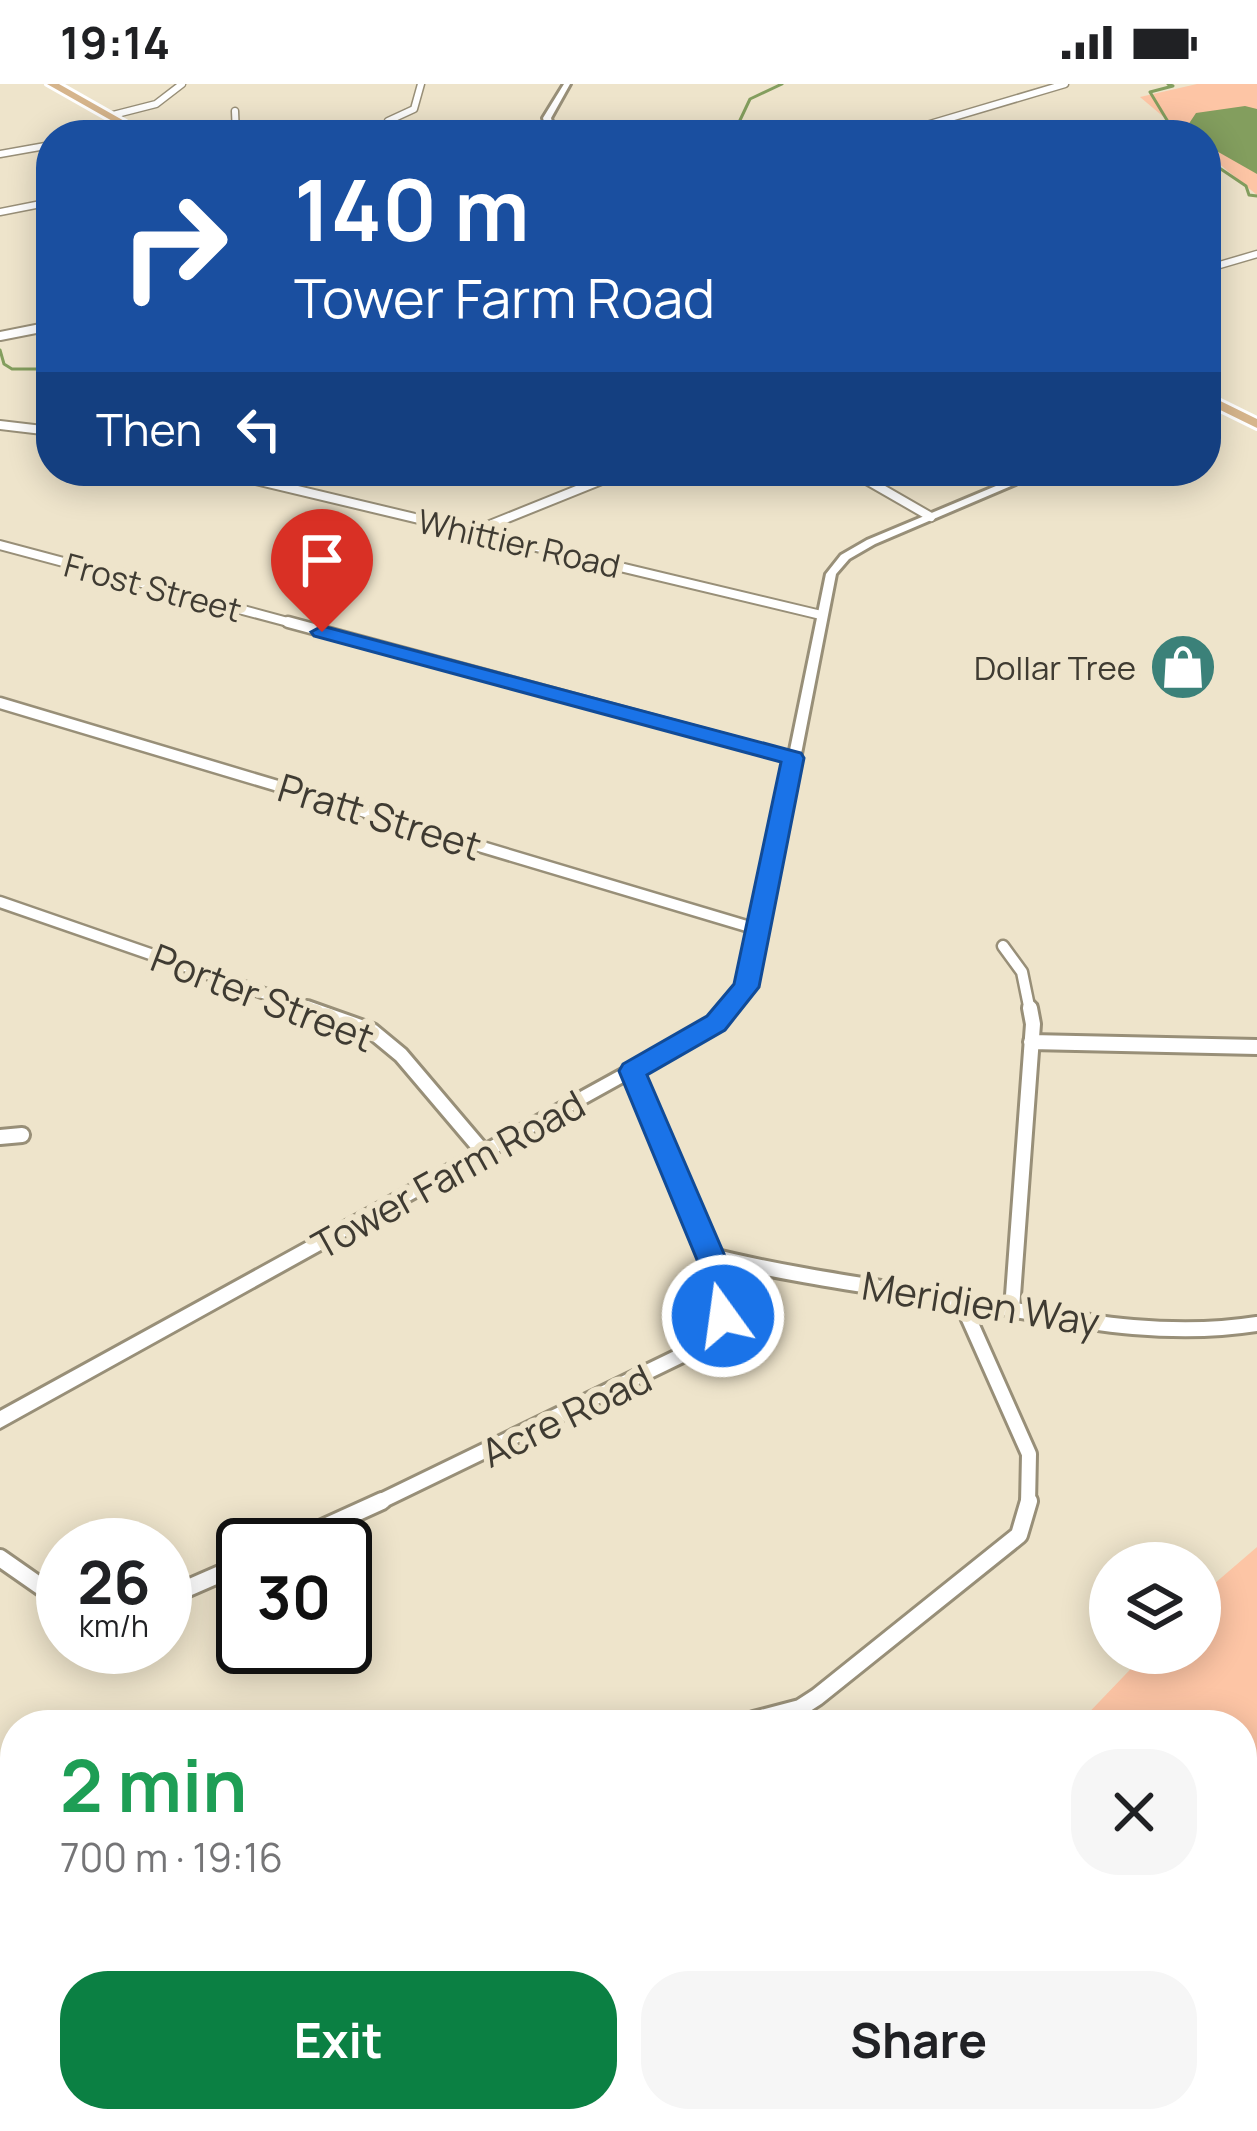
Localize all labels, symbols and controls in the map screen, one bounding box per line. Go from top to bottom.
text: 19:14 [60,11,170,73]
text: 140 m [294,151,530,266]
icon: right [96,168,252,324]
text: Tower Farm Road [294,260,715,334]
icon: left [226,396,292,462]
text: Then [96,398,202,460]
street label: Whittier Road [413,498,625,588]
pin [271,509,373,632]
icon: arrive [289,527,355,593]
street label: Frost Street [59,542,247,632]
shop icon: Dollar Tree [1148,632,1218,702]
place label: Dollar Tree [974,645,1136,690]
street label: Pratt Street [272,760,488,872]
street label: Porter Street [144,930,382,1064]
street label: Tower Farm Road [302,1077,594,1271]
position arrow [660,1253,786,1379]
street label: Meridien Way [858,1258,1104,1348]
street label: Acre Road [472,1351,660,1479]
speed limit sign: 30 [216,1518,372,1674]
text: 26 [77,1540,151,1622]
map controls [1089,1542,1221,1674]
button: layers [1089,1542,1221,1674]
text: km/h [79,1605,149,1646]
text: 2 min [60,1735,247,1834]
button: close [1071,1749,1197,1875]
text: 700 m · 19:16 [60,1830,283,1884]
button: Exit [60,1971,617,2109]
button: Share [641,1971,1197,2109]

